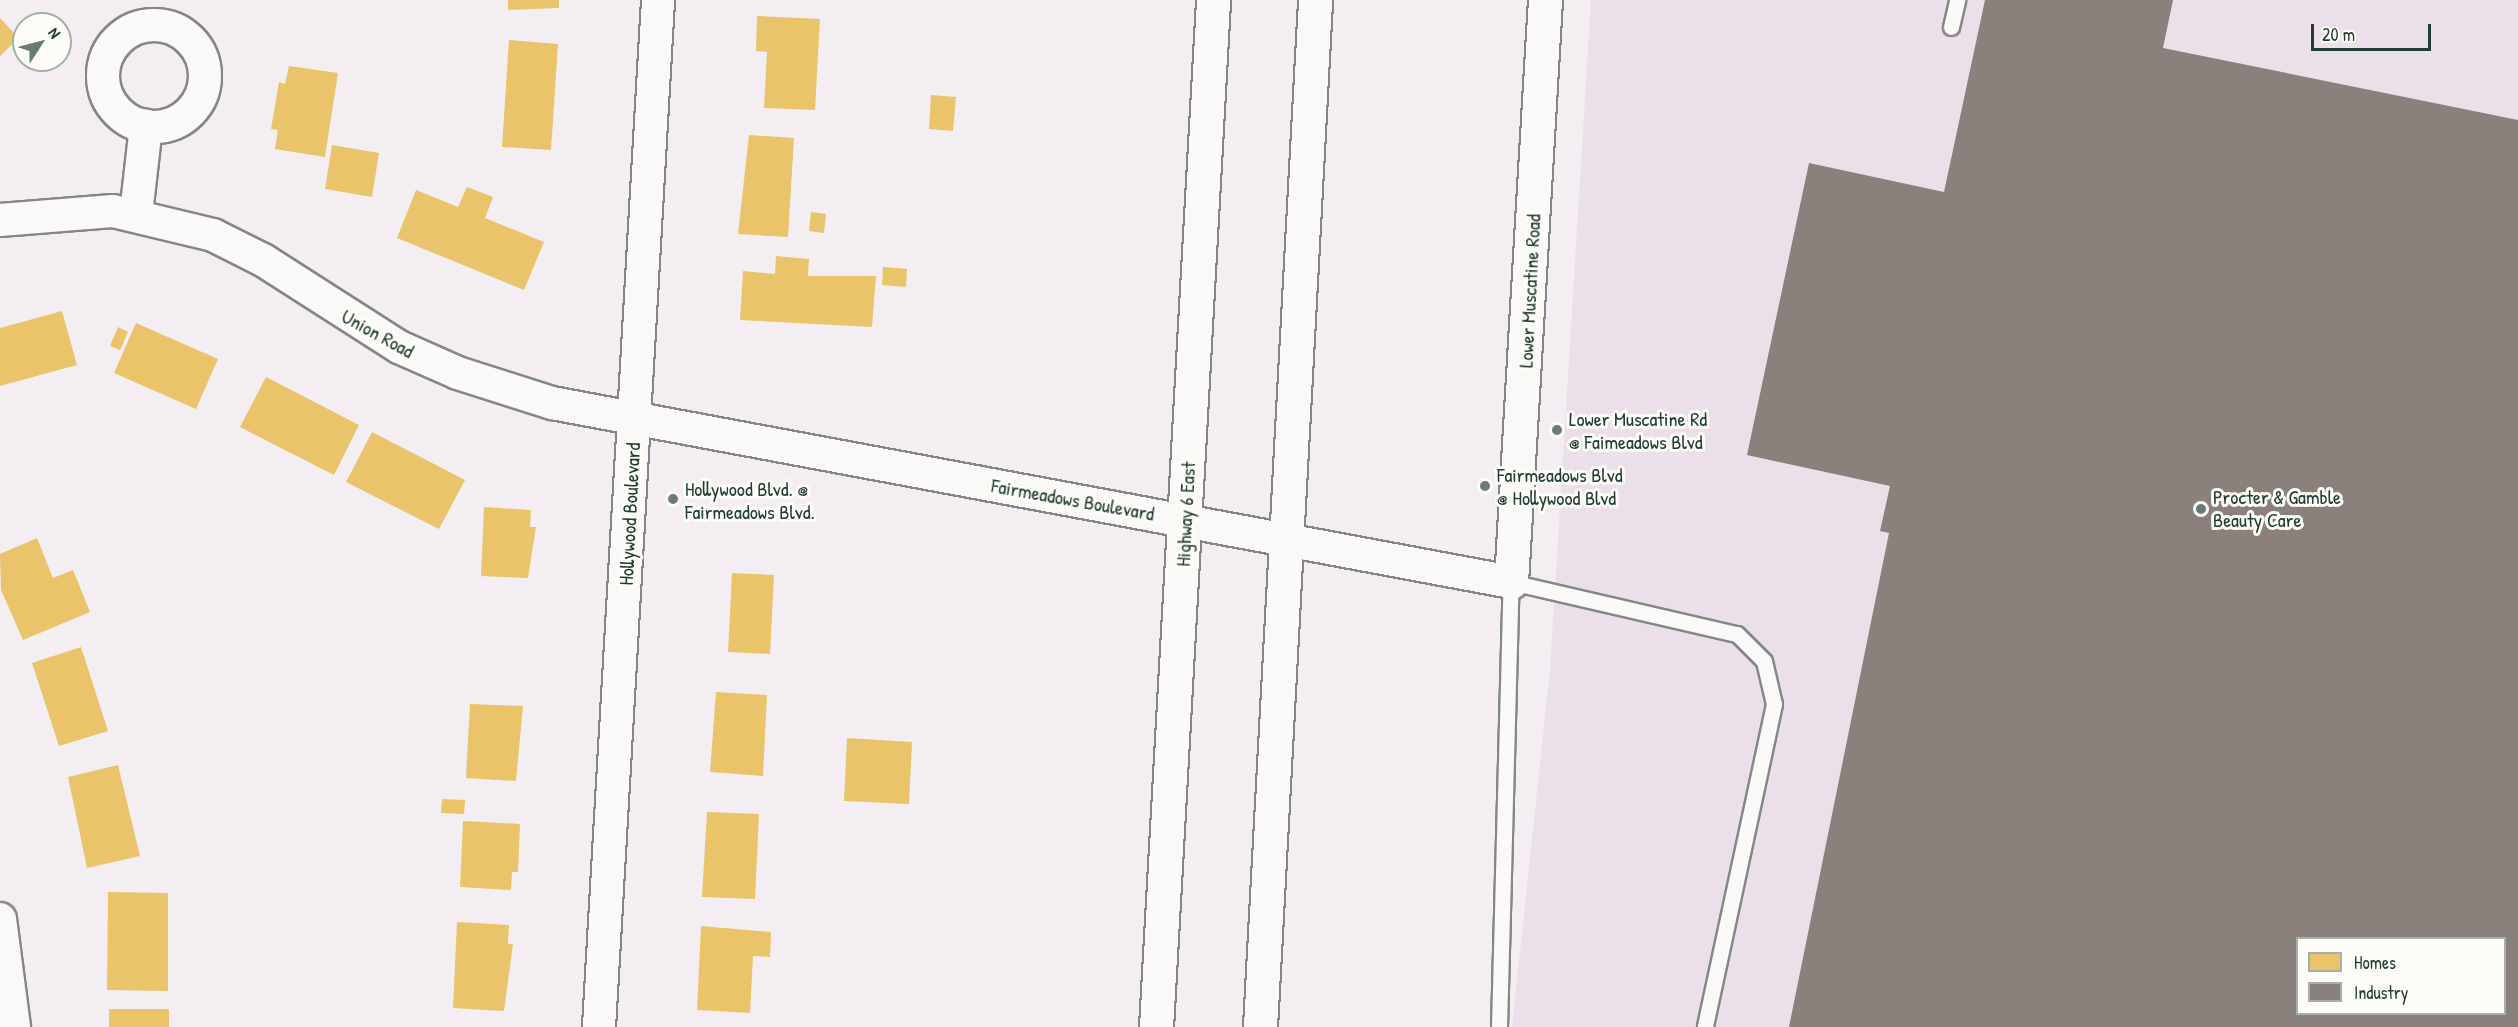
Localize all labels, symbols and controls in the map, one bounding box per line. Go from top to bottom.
north arrow [12,12,72,72]
scale bar [2314,12,2434,50]
text: 20 m [2322,22,2355,47]
text: N [44,23,66,42]
street label: Lower Muscatine Road [1513,213,1545,369]
street label: Union Road [338,303,418,363]
place label: Lower Muscatine Rd @ Faimeadows Blvd [1569,406,1707,453]
marker: Lower Muscatine Rd @ Faimeadows Blvd [1550,423,1564,437]
street label: Hollywood Boulevard [613,442,645,586]
street label: Highway 6 East [1170,461,1200,567]
place label: Fairmeadows Blvd @ Hollywood Blvd [1497,462,1623,509]
street label: Fairmeadows Boulevard [990,473,1156,525]
place label: Hollywood Blvd. @ Fairmeadows Blvd. [685,476,815,523]
marker: Fairmeadows Blvd @ Hollywood Blvd [1478,479,1492,493]
place label: Procter & Gamble Beauty Care [2213,485,2341,532]
marker: Hollywood Blvd. @ Fairmeadows Blvd. [666,492,680,506]
marker: Procter & Gamble Beauty Care [2194,502,2208,516]
legend [2296,937,2506,1015]
text: Homes [2354,950,2396,975]
text: Industry [2354,980,2408,1005]

